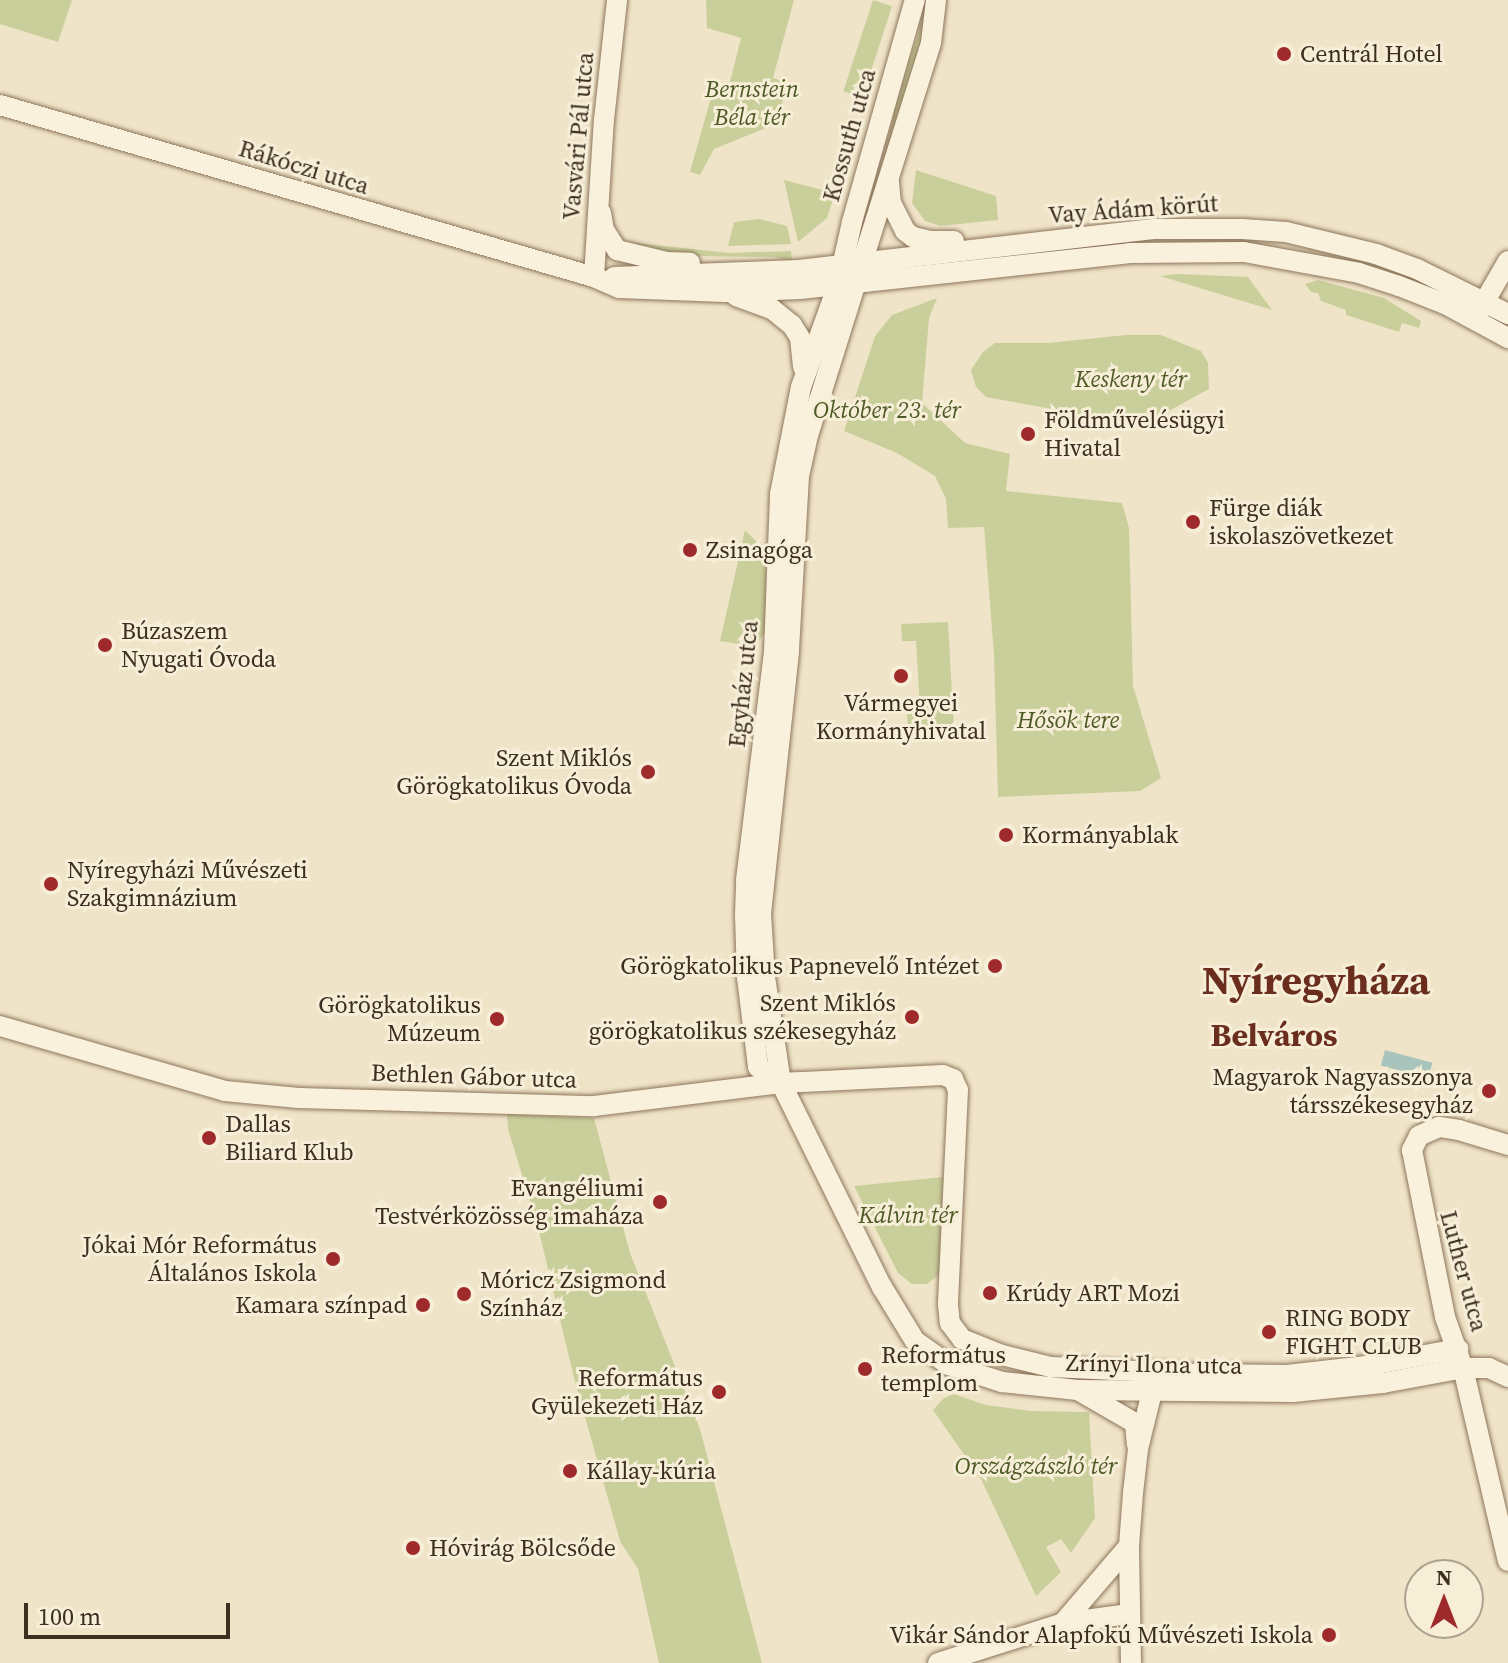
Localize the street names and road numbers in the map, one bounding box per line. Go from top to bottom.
street label: Vasvári Pál utca [556,51,600,221]
street label: Kossuth utca [816,65,882,205]
street label: Rákóczi utca [235,134,373,200]
street label: Vay Ádám körút [1047,189,1219,229]
street label: Egyház utca [722,619,764,749]
street label: Bethlen Gábor utca [370,1058,578,1094]
street label: Luther utca [1434,1208,1494,1334]
street label: Zrínyi Ilona utca [1065,1348,1243,1380]

